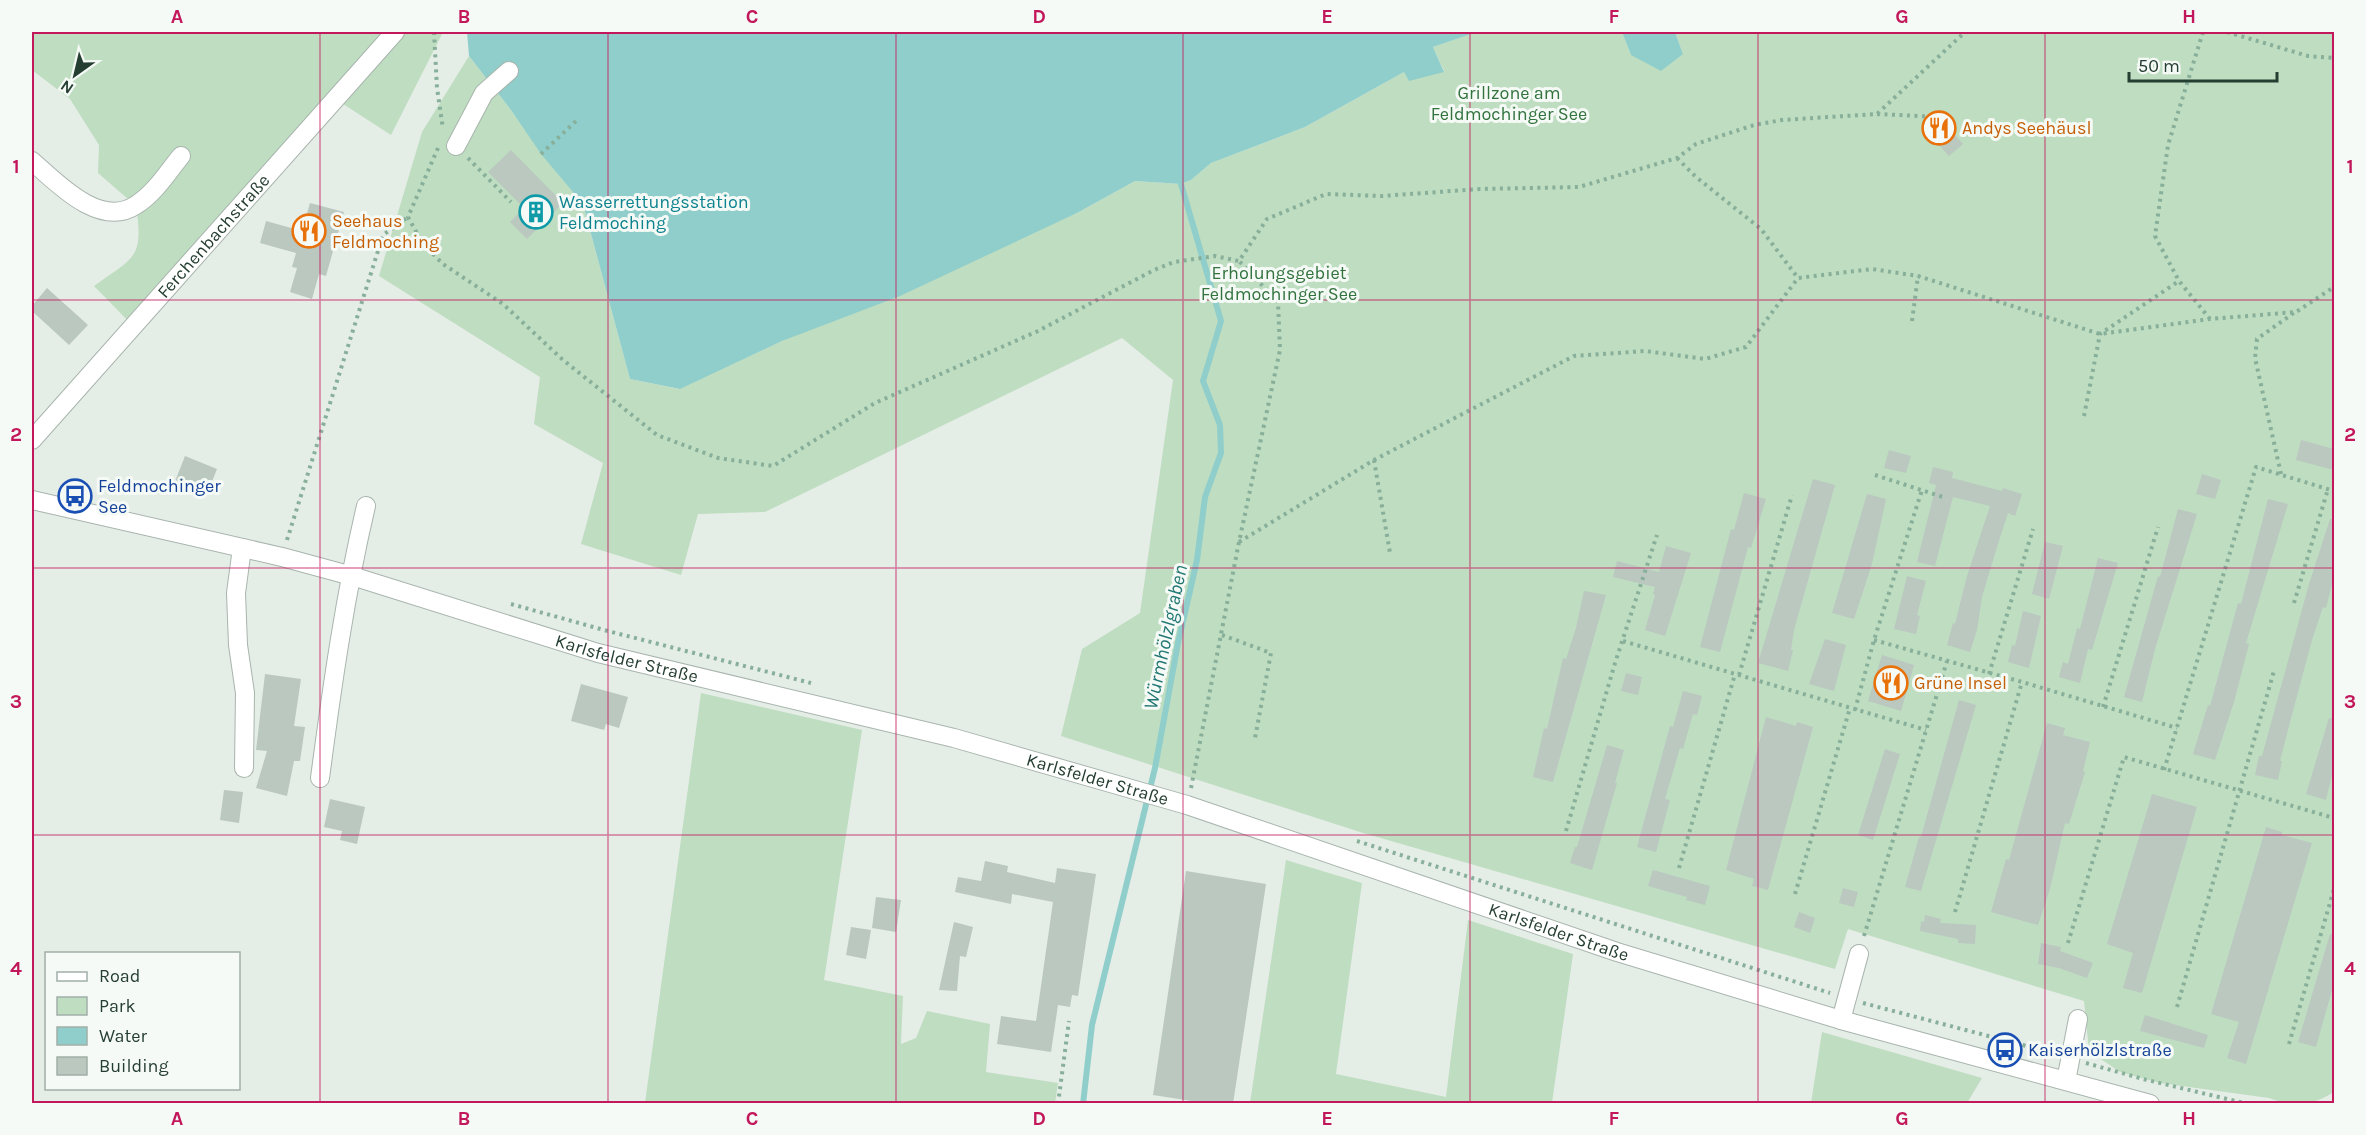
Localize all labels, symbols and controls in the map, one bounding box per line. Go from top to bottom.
text: A [171,5,184,28]
text: B [458,5,470,28]
text: C [746,5,758,28]
text: D [1032,5,1046,28]
text: E [1321,5,1333,28]
text: F [1609,5,1620,28]
text: G [1895,5,1909,28]
text: H [2182,5,2196,28]
north arrow [45,45,105,105]
scale bar [2129,45,2278,83]
text: 50 m [2138,55,2180,77]
text: N [57,76,77,98]
park label: Grillzone am Feldmochinger See [1431,82,1587,125]
restaurant icon: Andys Seehäusl [1921,110,1957,146]
place label: Andys Seehäusl [1962,117,2092,139]
text: 1 [12,155,20,178]
text: 1 [2346,155,2354,178]
street label: Ferchenbachstraße [152,169,274,303]
place label: Wasserrettungsstation Feldmoching [559,191,749,234]
building icon: Wasserrettungsstation Feldmoching [518,194,554,230]
place label: Seehaus Feldmoching [332,210,439,253]
restaurant icon: Seehaus Feldmoching [291,213,327,249]
park label: Erholungsgebiet Feldmochinger See [1201,262,1357,305]
text: 2 [10,423,22,446]
text: 2 [2344,423,2356,446]
place label: Feldmochinger See [98,475,221,518]
bus stop icon: Feldmochinger See [57,478,93,514]
water label: Würmhölzlgraben [1139,563,1192,712]
street label: Karlsfelder Straße [553,629,701,688]
restaurant icon: Grüne Insel [1873,665,1909,701]
place label: Grüne Insel [1914,672,2007,694]
text: 3 [10,690,22,713]
text: 3 [2344,690,2356,713]
street label: Karlsfelder Straße [1024,748,1171,810]
street label: Karlsfelder Straße [1486,898,1632,966]
legend [45,952,240,1090]
text: 4 [10,957,22,980]
text: 4 [2344,957,2356,980]
text: Road [99,965,140,987]
text: Park [99,995,136,1017]
text: Water [99,1025,147,1047]
bus stop icon: Kaiserhölzlstraße [1987,1032,2023,1068]
place label: Kaiserhölzlstraße [2028,1039,2172,1061]
text: Building [99,1055,169,1077]
text: A [171,1107,184,1130]
text: B [458,1107,470,1130]
text: C [746,1107,758,1130]
text: D [1032,1107,1046,1130]
text: E [1321,1107,1333,1130]
text: F [1609,1107,1620,1130]
text: G [1895,1107,1909,1130]
text: H [2182,1107,2196,1130]

